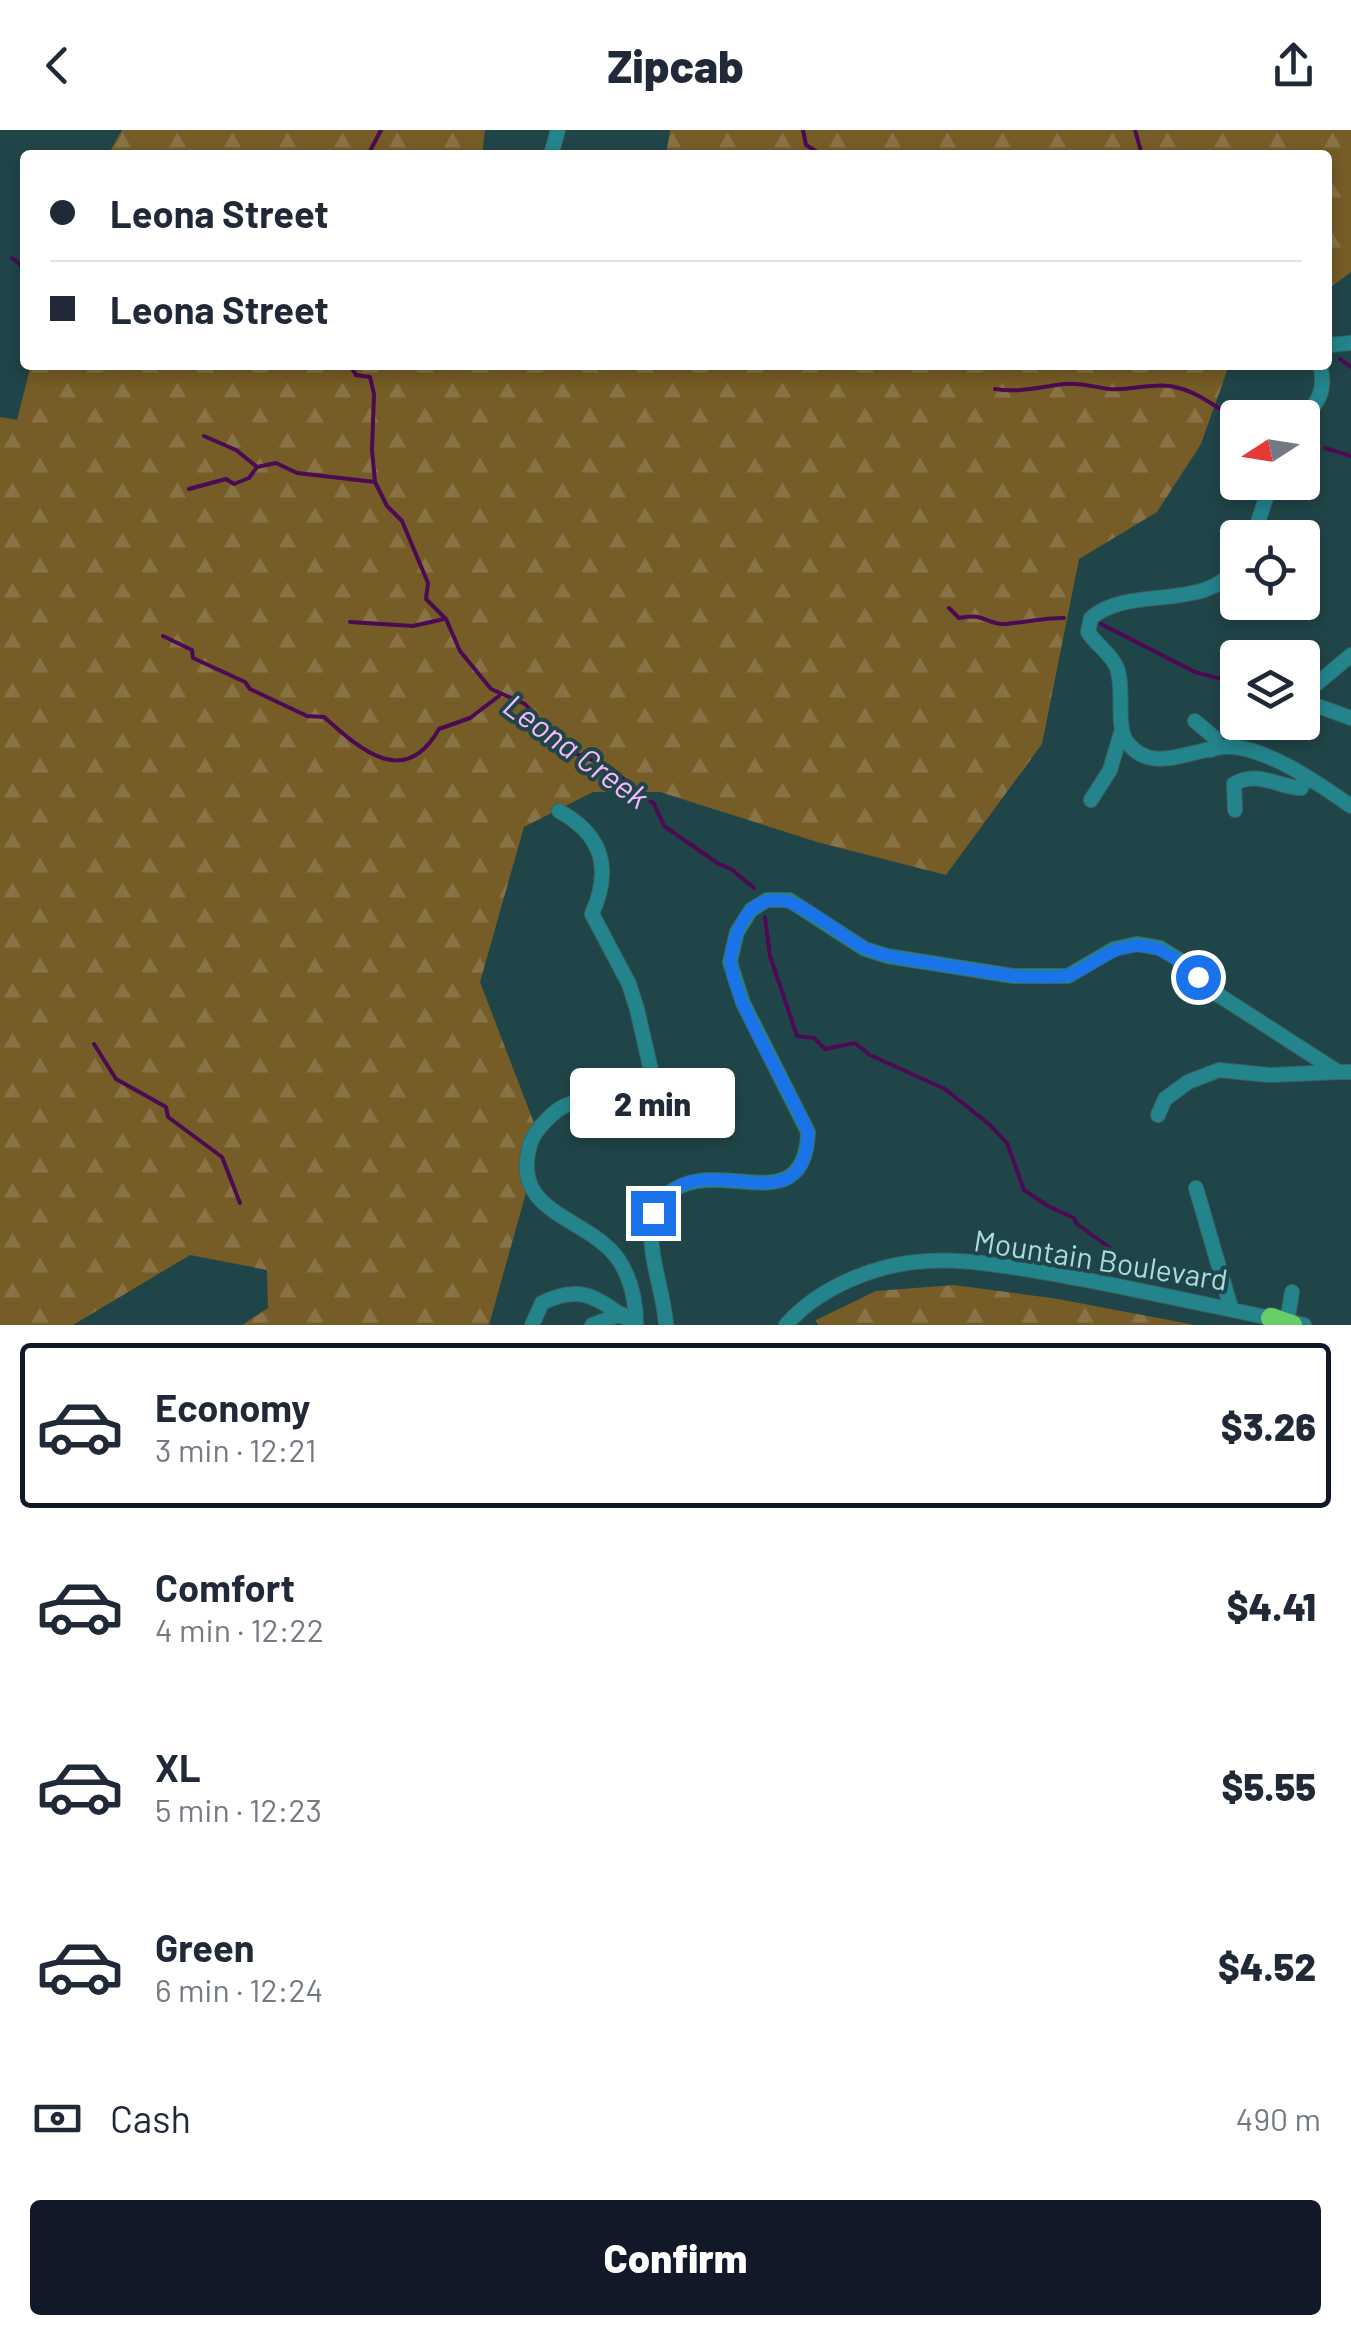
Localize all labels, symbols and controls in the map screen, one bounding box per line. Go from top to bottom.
icon: back [30,38,85,93]
text: Zipcab [607,38,744,92]
icon: share [1266,38,1321,93]
text: Leona Street [110,190,329,236]
text: Leona Street [110,286,329,332]
north arrow [1220,400,1320,500]
map controls [1220,400,1320,740]
button: locate [1220,520,1320,620]
button: layers [1220,640,1320,740]
water label: Leona Creek [497,685,657,815]
route start [1176,955,1221,1000]
callout: 2 min [570,1068,736,1138]
text: 2 min [614,1084,691,1122]
route end [631,1191,676,1236]
street label: Mountain Boulevard [972,1221,1230,1297]
icon: car [35,1381,125,1471]
text: Economy [155,1384,310,1430]
text: $3.26 [1221,1403,1316,1449]
text: 3 min · 12:21 [155,1430,316,1468]
icon: car [35,1561,125,1651]
text: Comfort [155,1564,295,1610]
text: $4.41 [1227,1583,1316,1629]
text: 4 min · 12:22 [155,1610,324,1648]
icon: car [35,1741,125,1831]
text: XL [155,1744,201,1790]
text: $5.55 [1222,1763,1316,1809]
text: 5 min · 12:23 [155,1790,322,1828]
icon: car [35,1921,125,2011]
text: Green [155,1924,255,1970]
text: $4.52 [1218,1943,1316,1989]
text: 6 min · 12:24 [155,1970,323,2008]
icon: cash [30,2091,85,2146]
text: Cash [110,2095,191,2141]
text: 490 m [1236,2099,1321,2137]
button: Confirm [30,2200,1321,2315]

